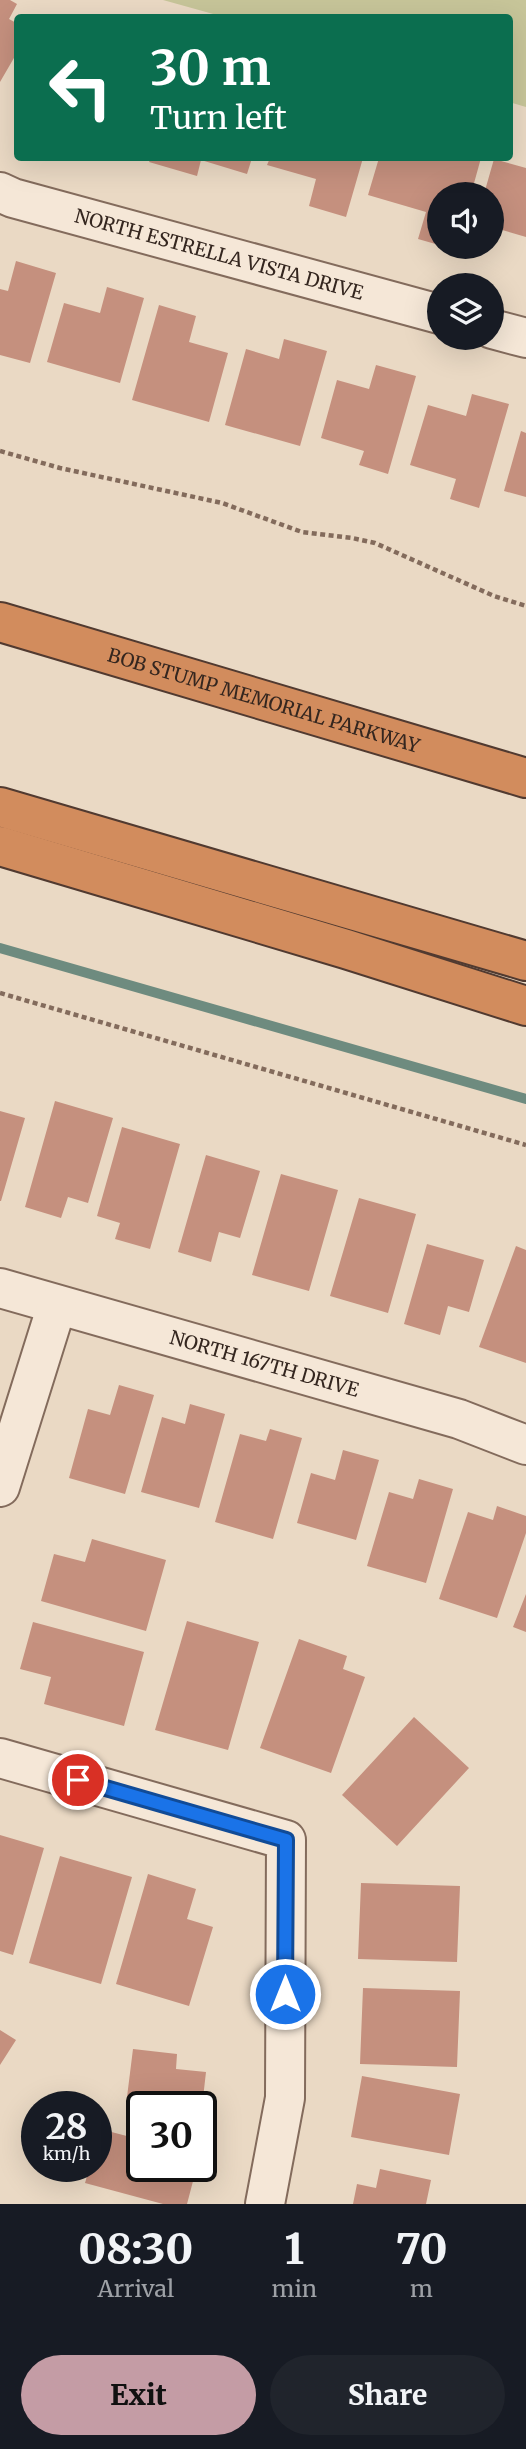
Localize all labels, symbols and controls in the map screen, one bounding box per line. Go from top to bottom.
text: 30 m [150,37,271,98]
icon: left [35,42,126,133]
text: Turn left [150,98,287,138]
map controls [427,182,504,350]
button: sound [427,182,504,259]
street label: NORTH ESTRELLA VISTA DRIVE [72,203,366,305]
button: layers [427,273,504,350]
street label: BOB STUMP MEMORIAL PARKWAY [105,643,423,758]
street label: NORTH 167TH DRIVE [167,1325,362,1402]
pin [48,1750,108,1810]
icon: arrive [59,1761,97,1799]
position arrow [248,1957,322,2031]
speed limit sign: 30 [126,2091,217,2182]
text: 28 [45,2105,88,2149]
text: km/h [43,2142,90,2165]
text: 08:30 [78,2223,193,2275]
text: 1 [285,2223,304,2275]
text: 70 [395,2223,448,2275]
text: Arrival [97,2274,174,2303]
text: min [272,2274,317,2303]
text: m [410,2274,433,2303]
button: Exit [21,2355,256,2435]
button: Share [270,2355,505,2435]

